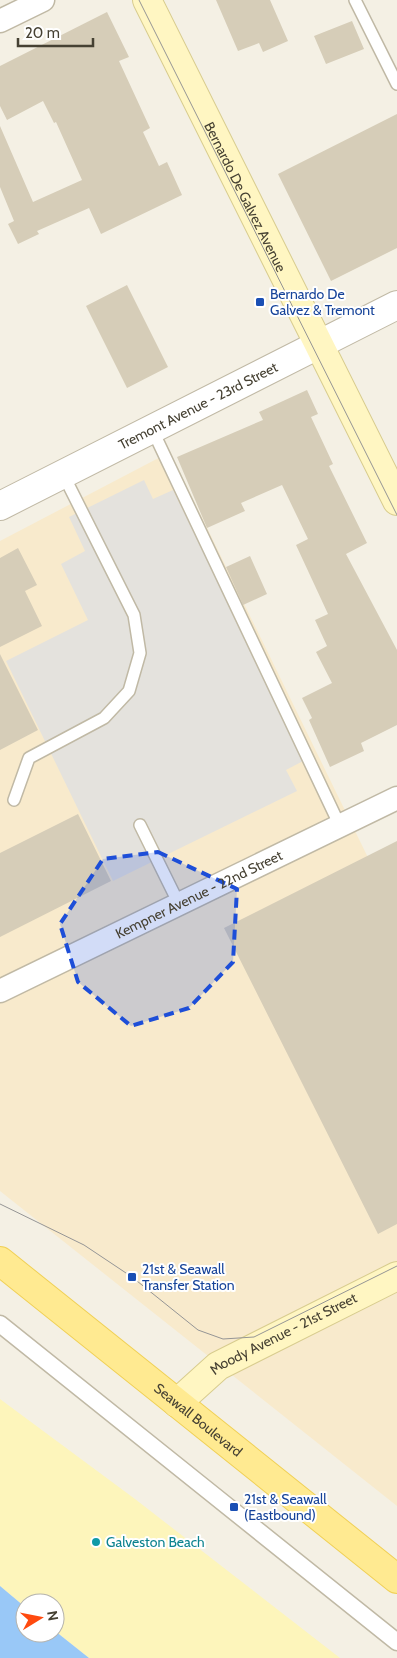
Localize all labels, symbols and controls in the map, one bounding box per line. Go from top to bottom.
scale bar [18,15,92,47]
text: 20 m [25,24,60,42]
street label: Bernardo De Galvez Avenue [200,119,290,275]
place label: Bernardo De Galvez & Tremont [270,285,375,319]
marker: Bernardo De Galvez & Tremont [254,296,266,308]
street label: Tremont Avenue - 23rd Street [115,358,281,454]
street label: Kempner Avenue - 22nd Street [112,846,285,943]
place label: 21st & Seawall Transfer Station [142,1260,235,1294]
marker: 21st & Seawall Transfer Station [126,1271,138,1283]
street label: Moody Avenue - 21st Street [206,1289,360,1378]
street label: Seawall Boulevard [151,1379,246,1461]
place label: 21st & Seawall (Eastbound) [244,1490,327,1524]
marker: 21st & Seawall (Eastbound) [228,1501,240,1513]
place label: Galveston Beach [106,1533,205,1551]
marker: Galveston Beach [90,1536,102,1548]
north arrow [15,1593,65,1643]
text: N [43,1609,63,1622]

